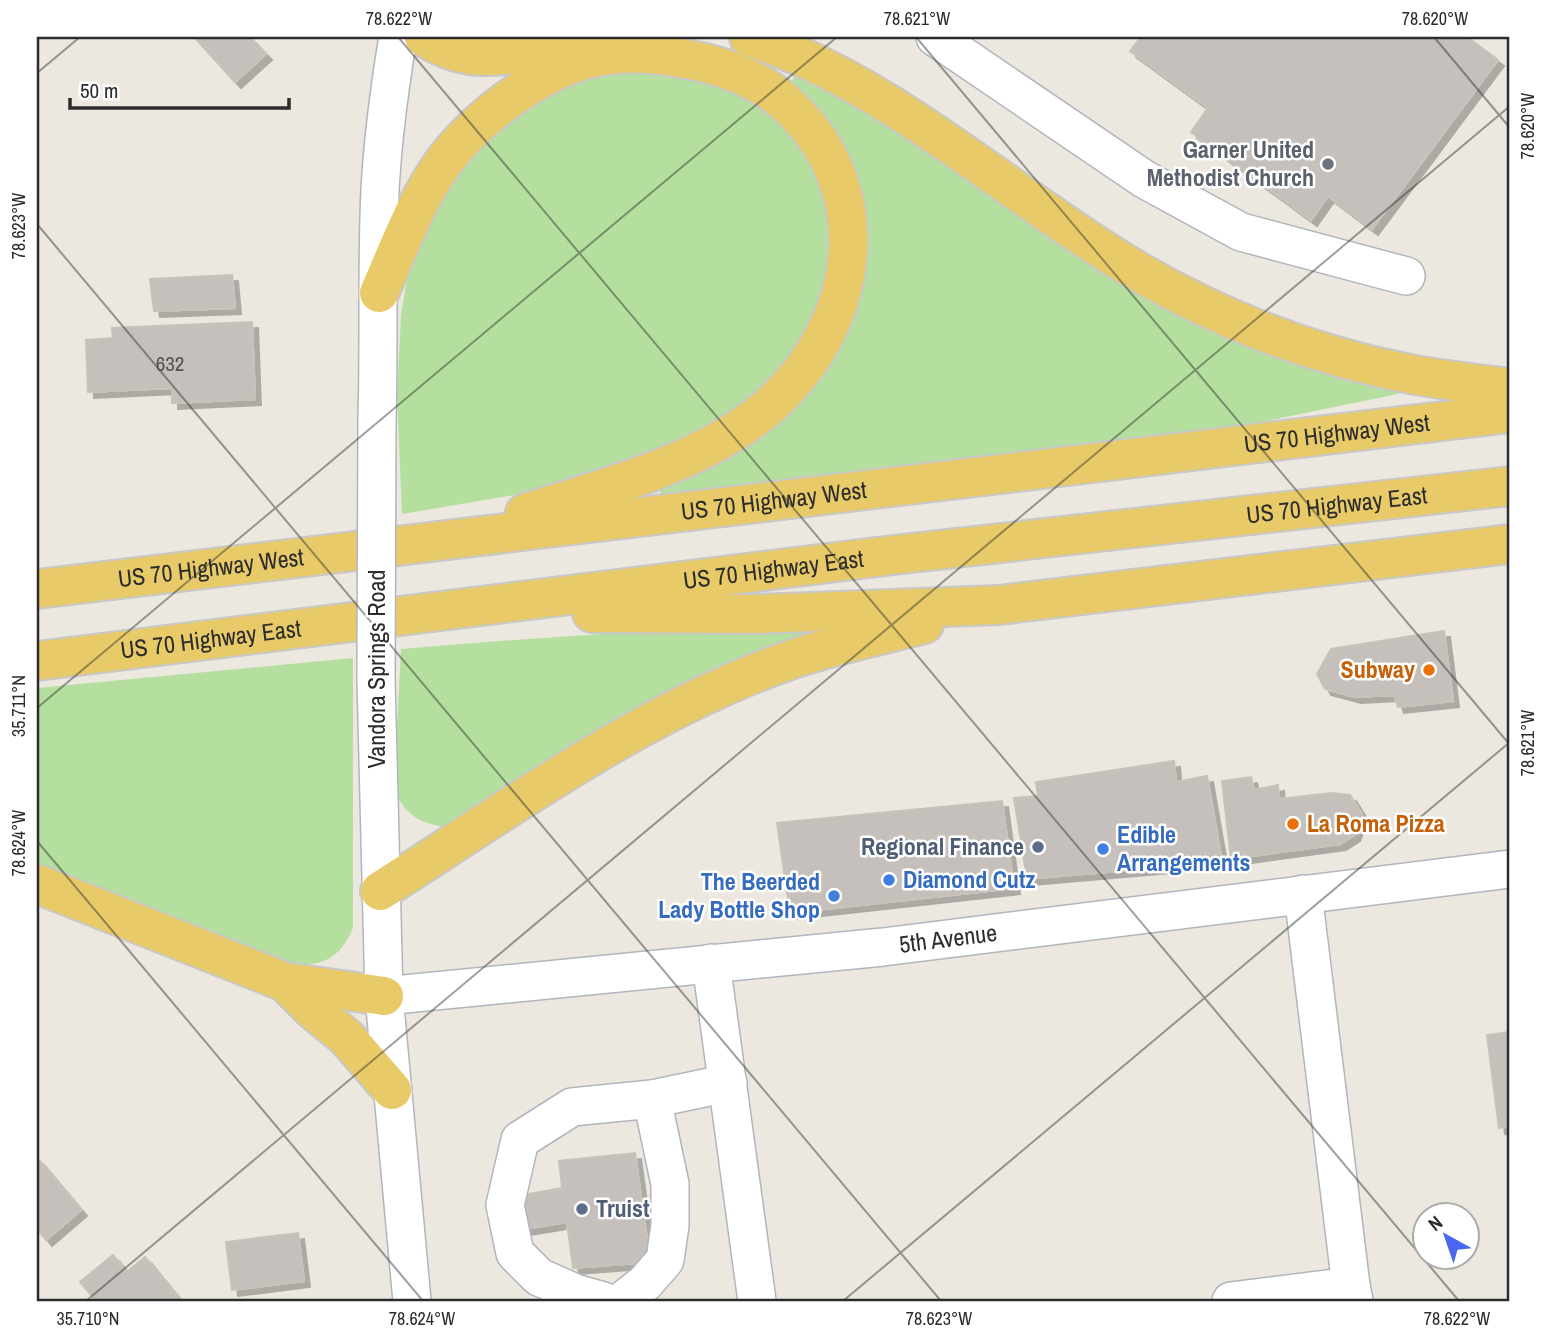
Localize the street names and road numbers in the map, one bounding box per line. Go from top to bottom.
street label: US 70 Highway West [1242,406,1432,460]
street label: US 70 Highway West [679,473,869,527]
street label: US 70 Highway East [1244,478,1429,530]
street label: US 70 Highway West [116,540,306,594]
street label: US 70 Highway East [681,542,866,596]
street label: Vandora Springs Road [360,570,392,768]
street label: US 70 Highway East [118,611,303,666]
street label: 5th Avenue [897,916,999,960]

